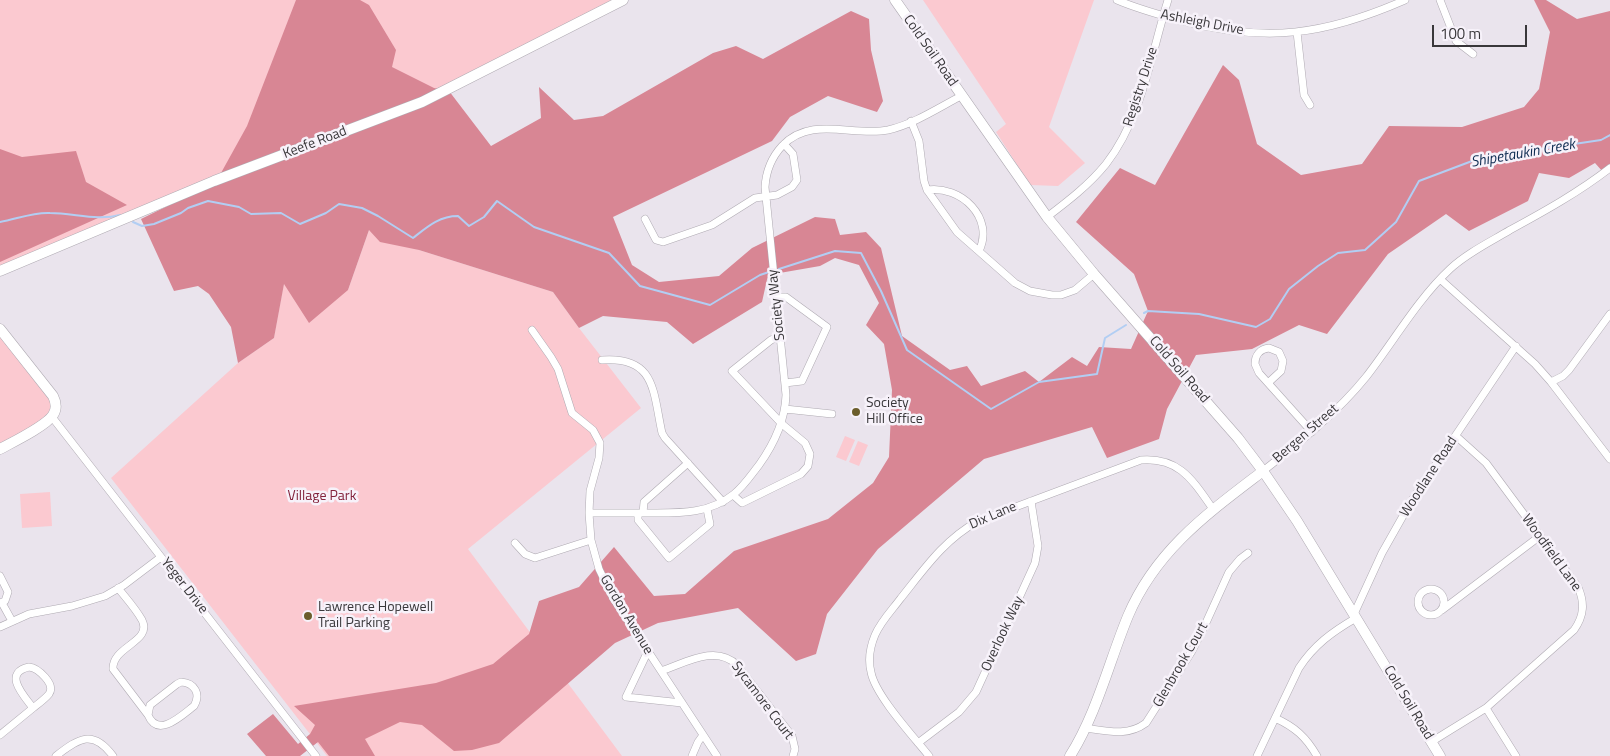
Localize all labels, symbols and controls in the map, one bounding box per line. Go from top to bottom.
street label: Ashleigh Drive [1159,7,1245,39]
street label: Cold Soil Road [899,12,961,90]
scale bar [1435,15,1530,47]
text: 100 m [1440,22,1481,45]
street label: Registry Drive [1120,45,1162,129]
street label: Keefe Road [281,123,349,163]
water label: Shipetaukin Creek [1470,136,1576,172]
street label: Society Way [765,268,789,342]
street label: Cold Soil Road [1145,333,1213,407]
place label: Society Hill Office [866,396,923,428]
street label: Bergen Street [1270,401,1342,467]
marker: Society Hill Office [850,406,862,418]
street label: Woodlane Road [1397,434,1461,520]
park label: Village Park [288,489,356,505]
street label: Dix Lane [967,499,1019,533]
street label: Woodfield Lane [1517,511,1585,595]
street label: Yeger Drive [157,555,211,617]
street label: Gordon Avenue [596,572,656,658]
street label: Overlook Way [978,594,1028,674]
place label: Lawrence Hopewell Trail Parking [318,600,433,632]
marker: Lawrence Hopewell Trail Parking [302,610,314,622]
street label: Glenbrook Court [1150,620,1212,710]
street label: Sycamore Court [727,659,797,743]
street label: Cold Soil Road [1379,663,1437,743]

